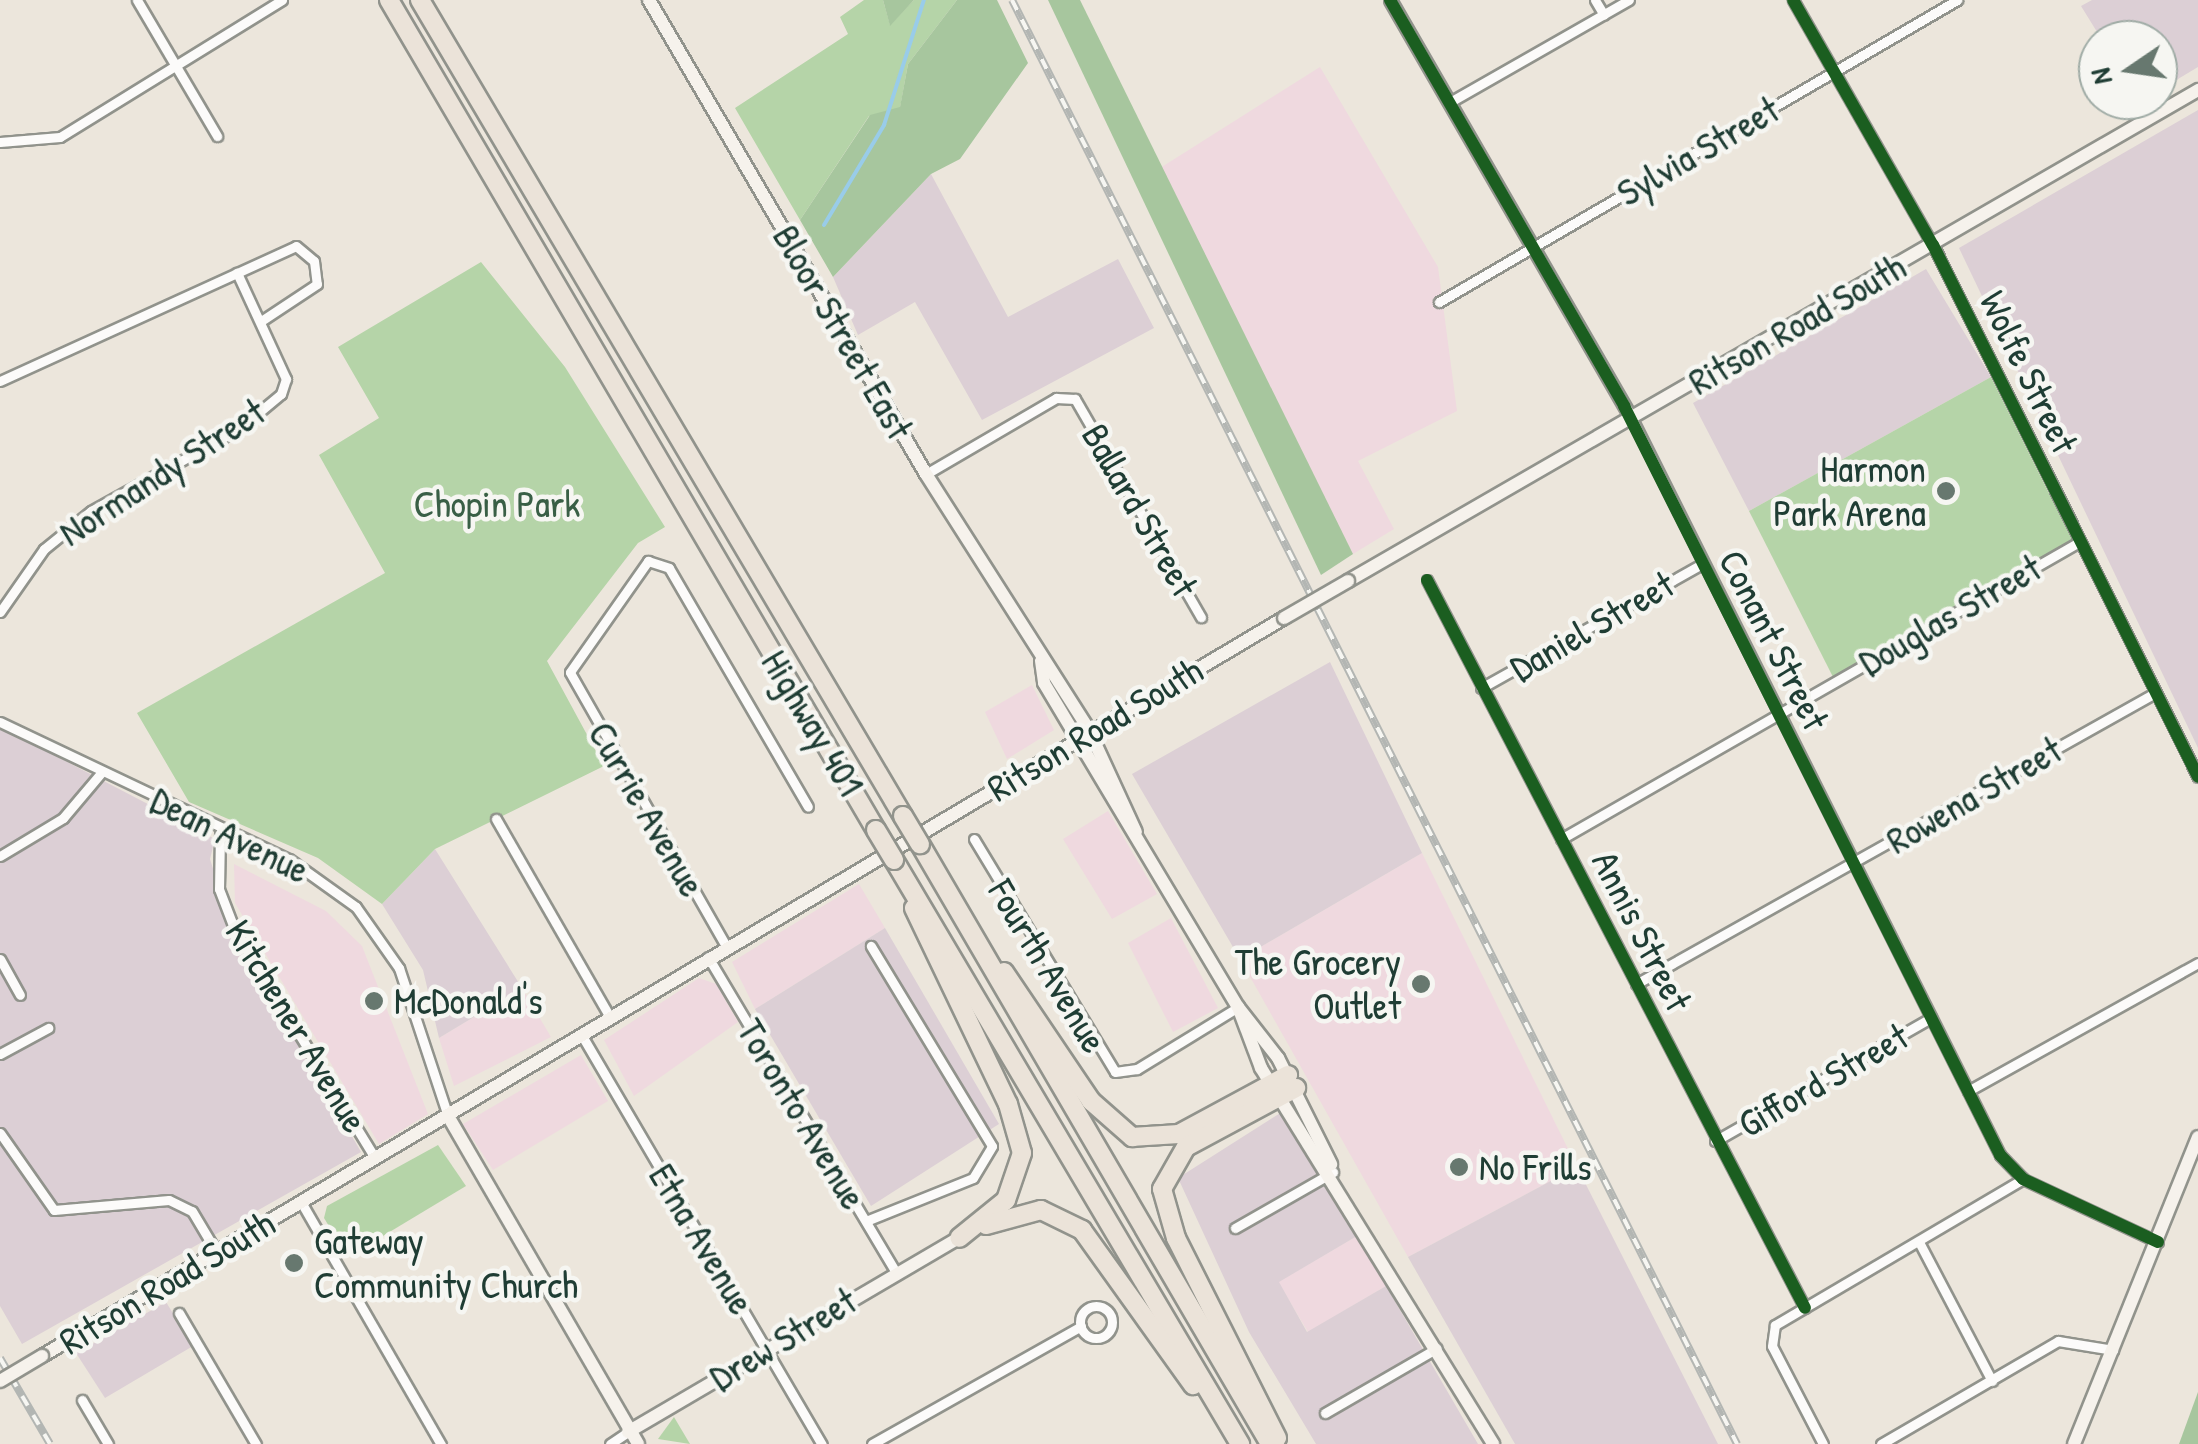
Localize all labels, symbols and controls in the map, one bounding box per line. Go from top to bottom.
north arrow [2078,20,2178,120]
text: N [2081,65,2121,88]
street label: Sylvia Street [1609,86,1787,216]
street label: Bloor Street East [763,217,923,447]
street label: Ritson Road South [1681,244,1913,404]
street label: Wolfe Street [1970,283,2088,461]
street label: Normandy Street [51,389,273,555]
street label: Ballard Street [1072,415,1208,605]
place label: Harmon Park Arena [1773,446,1926,536]
marker: Harmon Park Arena [1935,480,1957,502]
park label: Chopin Park [414,481,580,527]
street label: Conant Street [1709,542,1839,738]
street label: Douglas Street [1851,545,2049,685]
street label: Daniel Street [1502,561,1682,691]
street label: Highway 401 [752,642,874,804]
street label: Ritson Road South [979,647,1211,811]
street label: Currie Avenue [579,714,715,904]
street label: Rowena Street [1878,727,2070,863]
street label: Dean Avenue [143,777,317,893]
street label: Annis Street [1582,843,1702,1019]
street label: Fourth Avenue [979,871,1117,1061]
street label: Kitchener Avenue [216,912,378,1140]
place label: The Grocery Outlet [1235,939,1401,1028]
marker: The Grocery Outlet [1410,973,1432,995]
place label: McDonald's [394,978,543,1024]
marker: McDonald's [363,990,385,1012]
street label: Toronto Avenue [727,1011,877,1217]
street label: Gifford Street [1730,1013,1916,1147]
place label: No Frills [1479,1144,1592,1190]
street label: Etna Avenue [639,1156,765,1322]
marker: No Frills [1448,1156,1470,1178]
street label: Ritson Road South [51,1200,283,1364]
place label: Gateway Community Church [314,1218,578,1308]
marker: Gateway Community Church [283,1252,305,1274]
street label: Drew Street [702,1278,864,1400]

